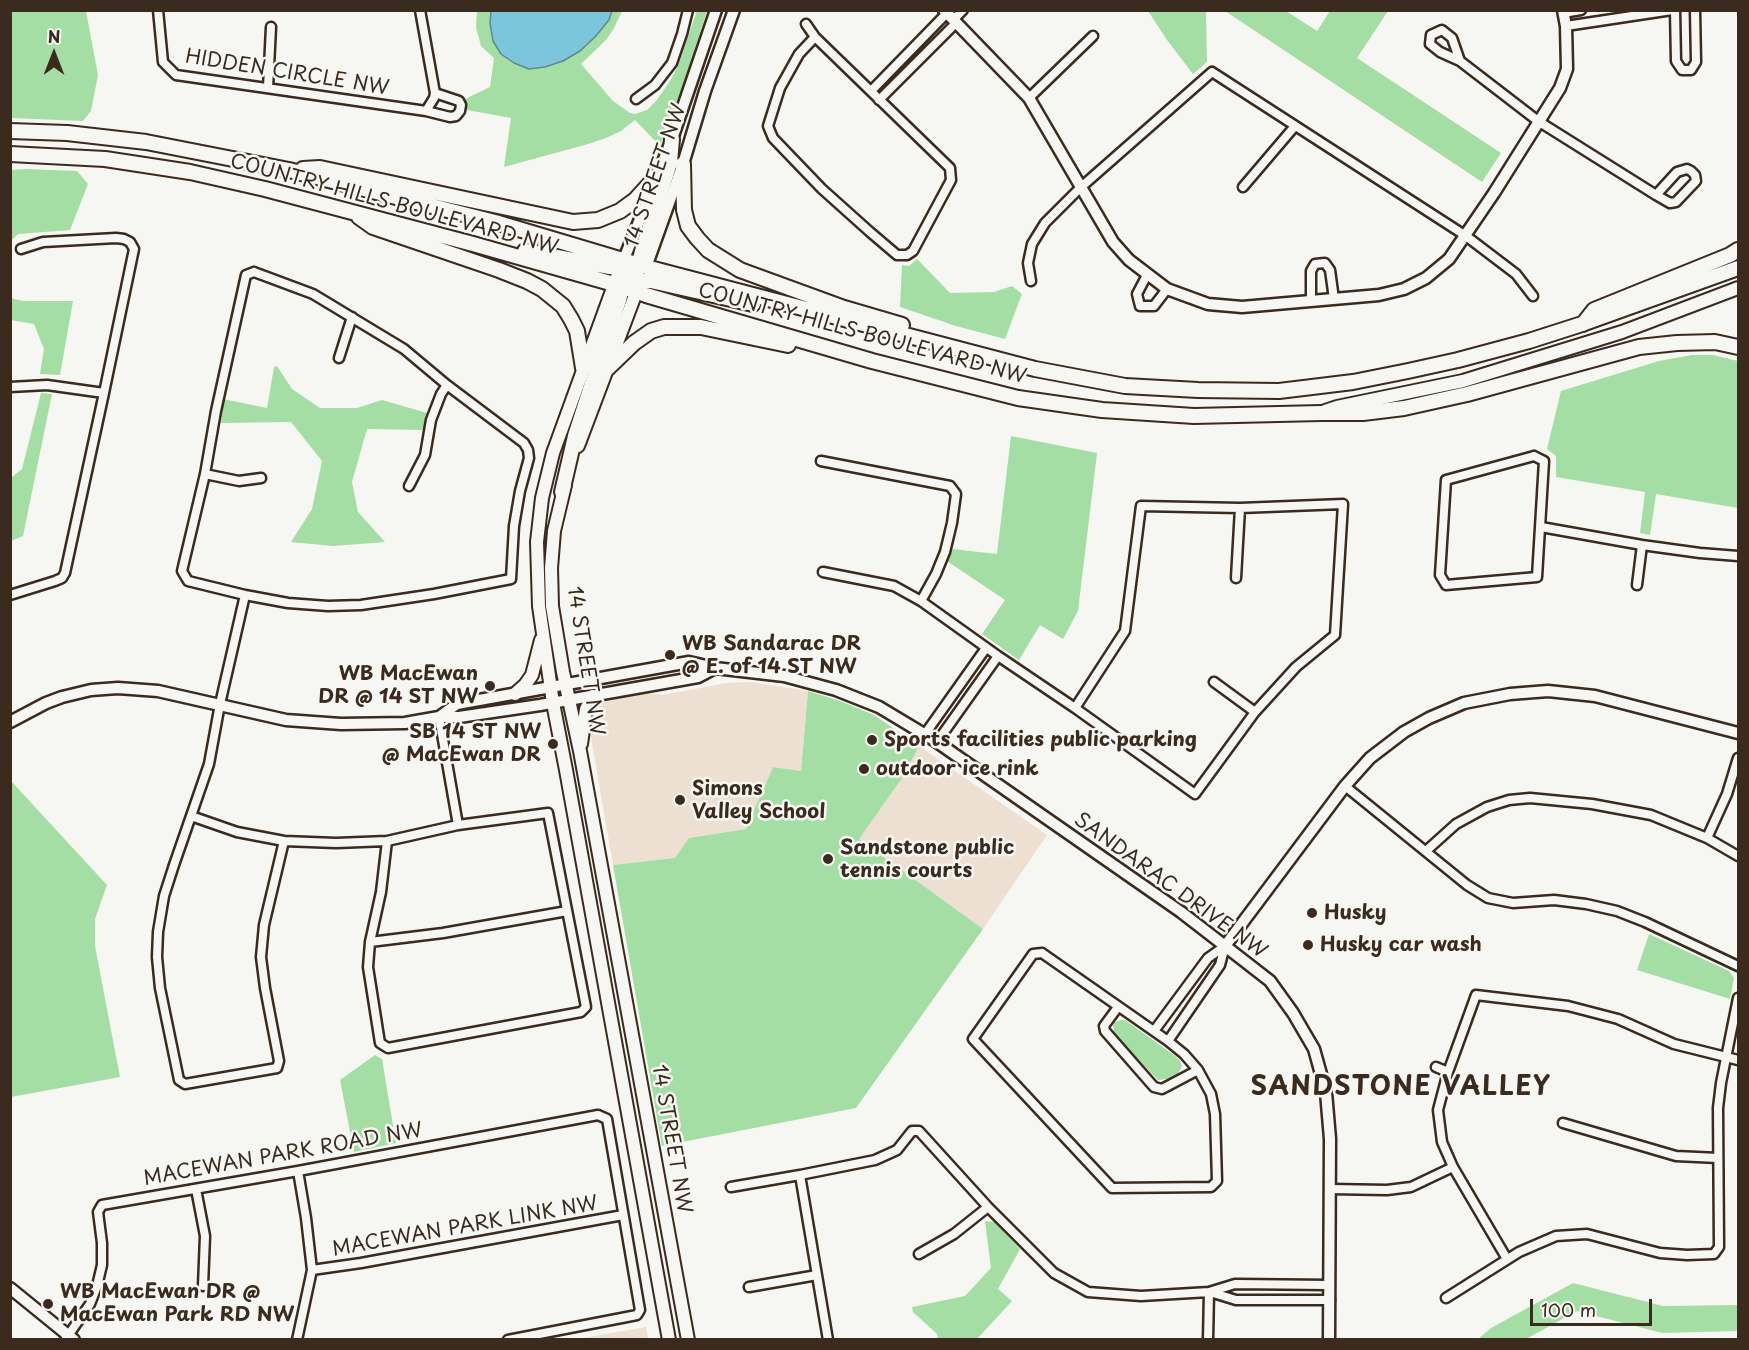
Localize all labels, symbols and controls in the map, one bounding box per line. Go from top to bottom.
north arrow [24,24,84,84]
text: N [48,24,60,48]
street label: HIDDEN CIRCLE NW [184,45,390,101]
street label: 14 STREET NW [620,101,692,251]
street label: COUNTRY HILLS BOULEVARD NW [227,150,561,260]
street label: COUNTRY HILLS BOULEVARD NW [695,279,1029,389]
street label: 14 STREET NW [561,585,609,737]
place label: WB Sandarac DR @ E. of 14 ST NW [682,632,861,679]
marker: WB Sandarac DR @ E. of 14 ST NW [663,648,677,662]
place label: WB MacEwan DR @ 14 ST NW [318,662,478,709]
marker: WB MacEwan DR @ 14 ST NW [483,679,497,693]
place label: SB 14 ST NW @ MacEwan DR [382,720,541,767]
place label: Sports facilities public parking [884,728,1197,752]
marker: Sports facilities public parking [865,733,879,747]
marker: SB 14 ST NW @ MacEwan DR [546,737,560,751]
place label: outdoor ice rink [876,757,1039,781]
marker: outdoor ice rink [857,762,871,776]
place label: Simons Valley School [692,777,825,824]
marker: Simons Valley School [673,793,687,807]
street label: SANDARAC DRIVE NW [1069,808,1271,964]
place label: Sandstone public tennis courts [840,836,1014,883]
marker: Sandstone public tennis courts [821,852,835,866]
place label: Husky [1324,901,1386,925]
marker: Husky [1305,906,1319,920]
place label: Husky car wash [1320,933,1482,957]
marker: Husky car wash [1301,938,1315,952]
street label: 14 STREET NW [646,1063,696,1215]
district label: SANDSTONE VALLEY [1250,1072,1552,1104]
street label: MACEWAN PARK ROAD NW [142,1119,424,1191]
street label: MACEWAN PARK LINK NW [330,1192,600,1262]
place label: WB MacEwan DR @ MacEwan Park RD NW [60,1280,294,1327]
scale bar [1533,1287,1654,1325]
text: 100 m [1541,1296,1596,1323]
marker: WB MacEwan DR @ MacEwan Park RD NW [41,1297,55,1311]

